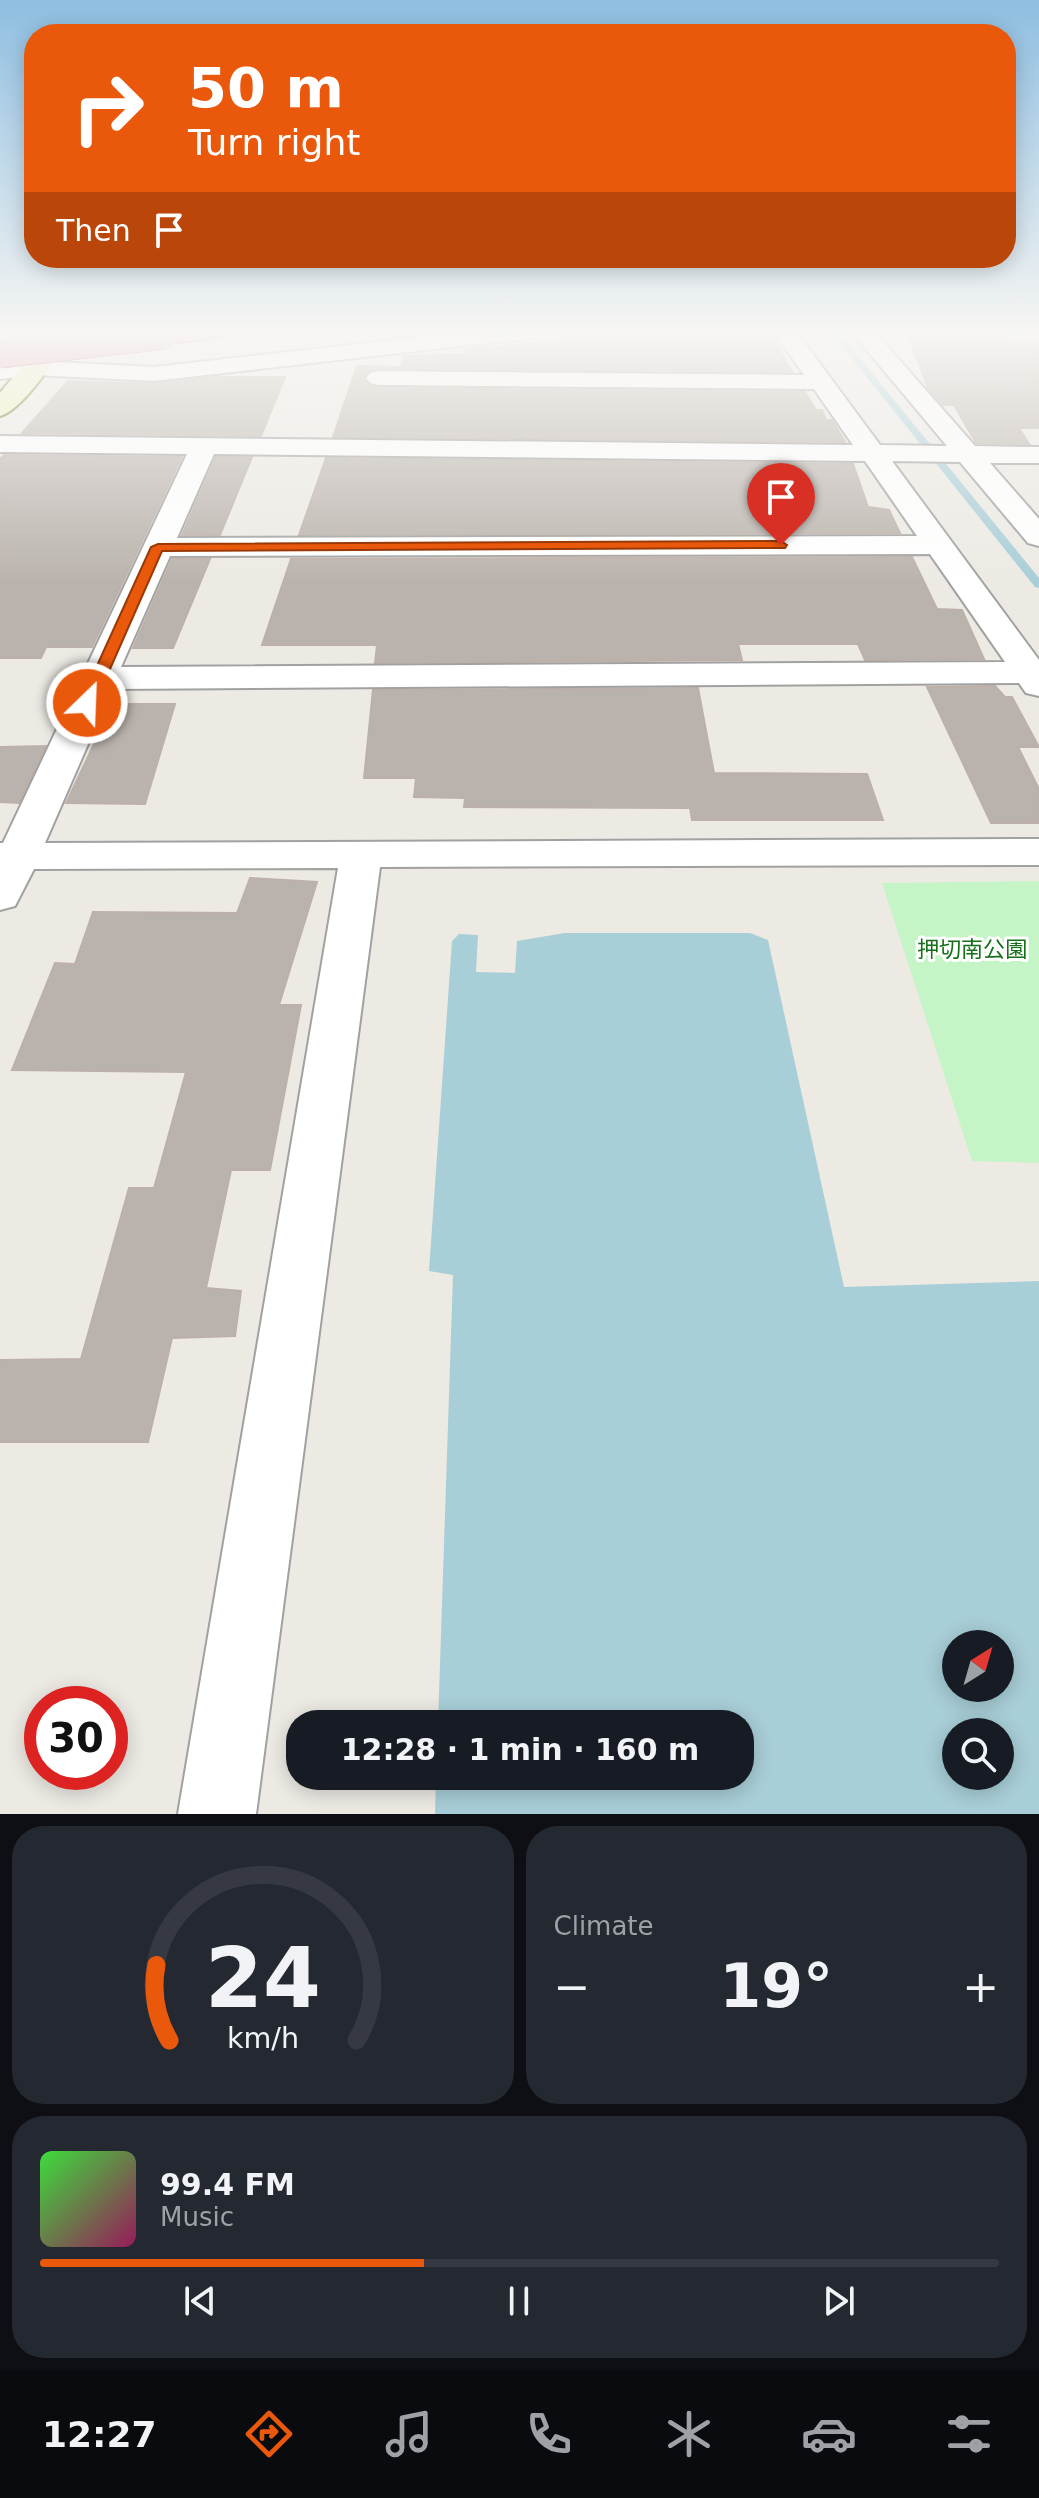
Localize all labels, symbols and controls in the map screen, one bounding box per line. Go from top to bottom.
text: 50 m [188,55,344,120]
icon: right [56,56,160,160]
text: Turn right [188,122,360,163]
icon: arrive [147,208,191,252]
text: Then [56,213,131,248]
pin [747,463,815,545]
icon: arrive [759,475,803,519]
position arrow [45,661,129,745]
park label: 押切南公園 [917,937,1027,962]
north arrow [942,1630,1014,1702]
map controls [942,1630,1014,1790]
speed limit sign: 30 [24,1686,128,1790]
button: search [942,1718,1014,1790]
text: 12:28 · 1 min · 160 m [341,1732,699,1767]
text: Climate [554,1911,654,1941]
text: 24 [205,1930,321,2027]
text: 19° [720,1951,833,2021]
text: − [554,1961,590,2012]
text: + [962,1961,999,2012]
text: km/h [227,2021,299,2055]
text: 99.4 FM [160,2167,295,2202]
text: Music [160,2202,234,2232]
icon: previous [178,2279,222,2323]
icon: pause [497,2279,541,2323]
icon: next [817,2279,861,2323]
icon: directions [241,2406,297,2462]
icon: music [381,2406,437,2462]
icon: phone [521,2406,577,2462]
icon: climate [661,2406,717,2462]
icon: car [801,2406,857,2462]
icon: filters [941,2406,997,2462]
text: 12:27 [42,2414,157,2455]

